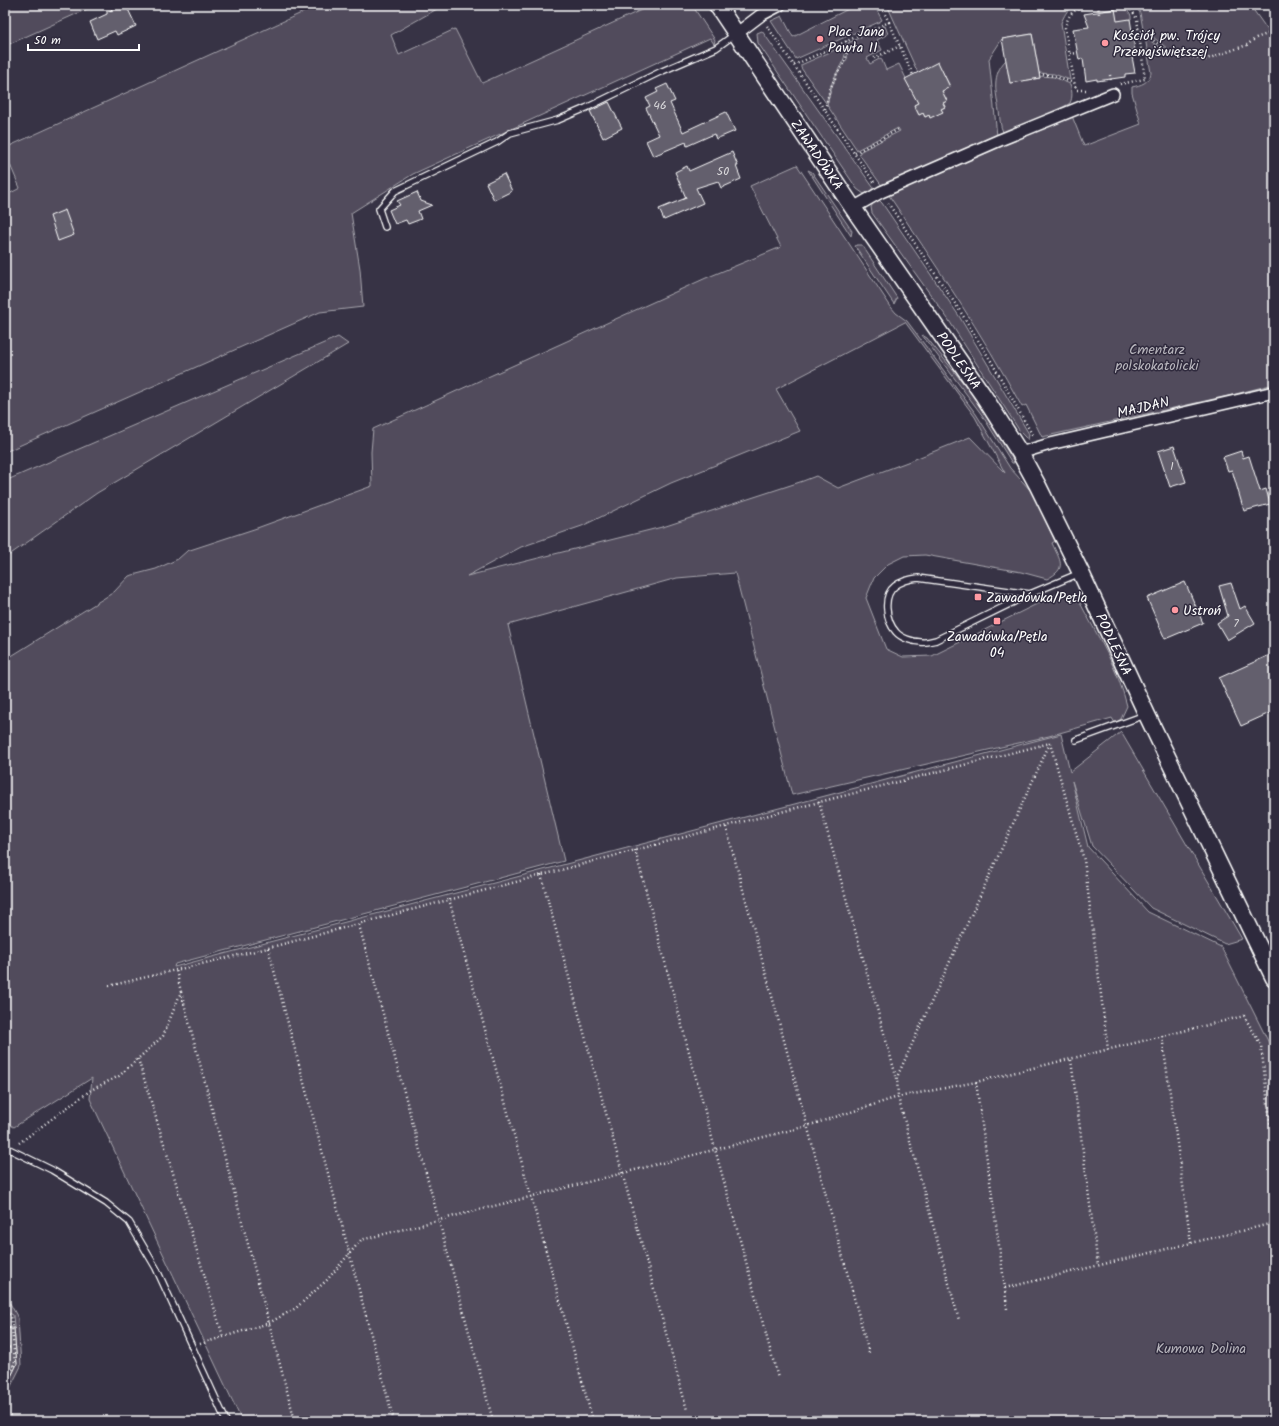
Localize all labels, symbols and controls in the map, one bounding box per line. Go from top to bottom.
place label: Plac Jana Pawła II [828,21,885,59]
place label: Kościół pw. Trójcy Przenajświętszej [1113,25,1220,63]
scale bar [28,26,139,52]
text: 50 m [34,31,61,50]
marker: Plac Jana Pawła II [815,34,825,44]
marker: Kościół pw. Trójcy Przenajświętszej [1100,38,1110,48]
house number: 46 [653,96,667,115]
street label: ZAWADÓWKA [784,115,848,195]
house number: 50 [717,162,729,181]
street label: PODLEŚNA [930,327,986,395]
park label: Cmentarz polskokatolicki [1114,339,1199,377]
street label: MAJDAN [1115,391,1172,425]
house number: 1 [1170,457,1174,476]
place label: Zawadówka/Pętla [986,587,1087,609]
marker: Zawadówka/Pętla [973,592,983,602]
place label: Ustroń [1183,600,1221,622]
marker: Ustroń [1170,605,1180,615]
street label: PODLEŚNA [1089,610,1137,679]
house number: 7 [1233,614,1239,633]
marker: Zawadówka/Pętla 04 [992,616,1002,626]
place label: Zawadówka/Pętla 04 [946,626,1048,664]
park label: Kumowa Dolina [1156,1338,1246,1360]

